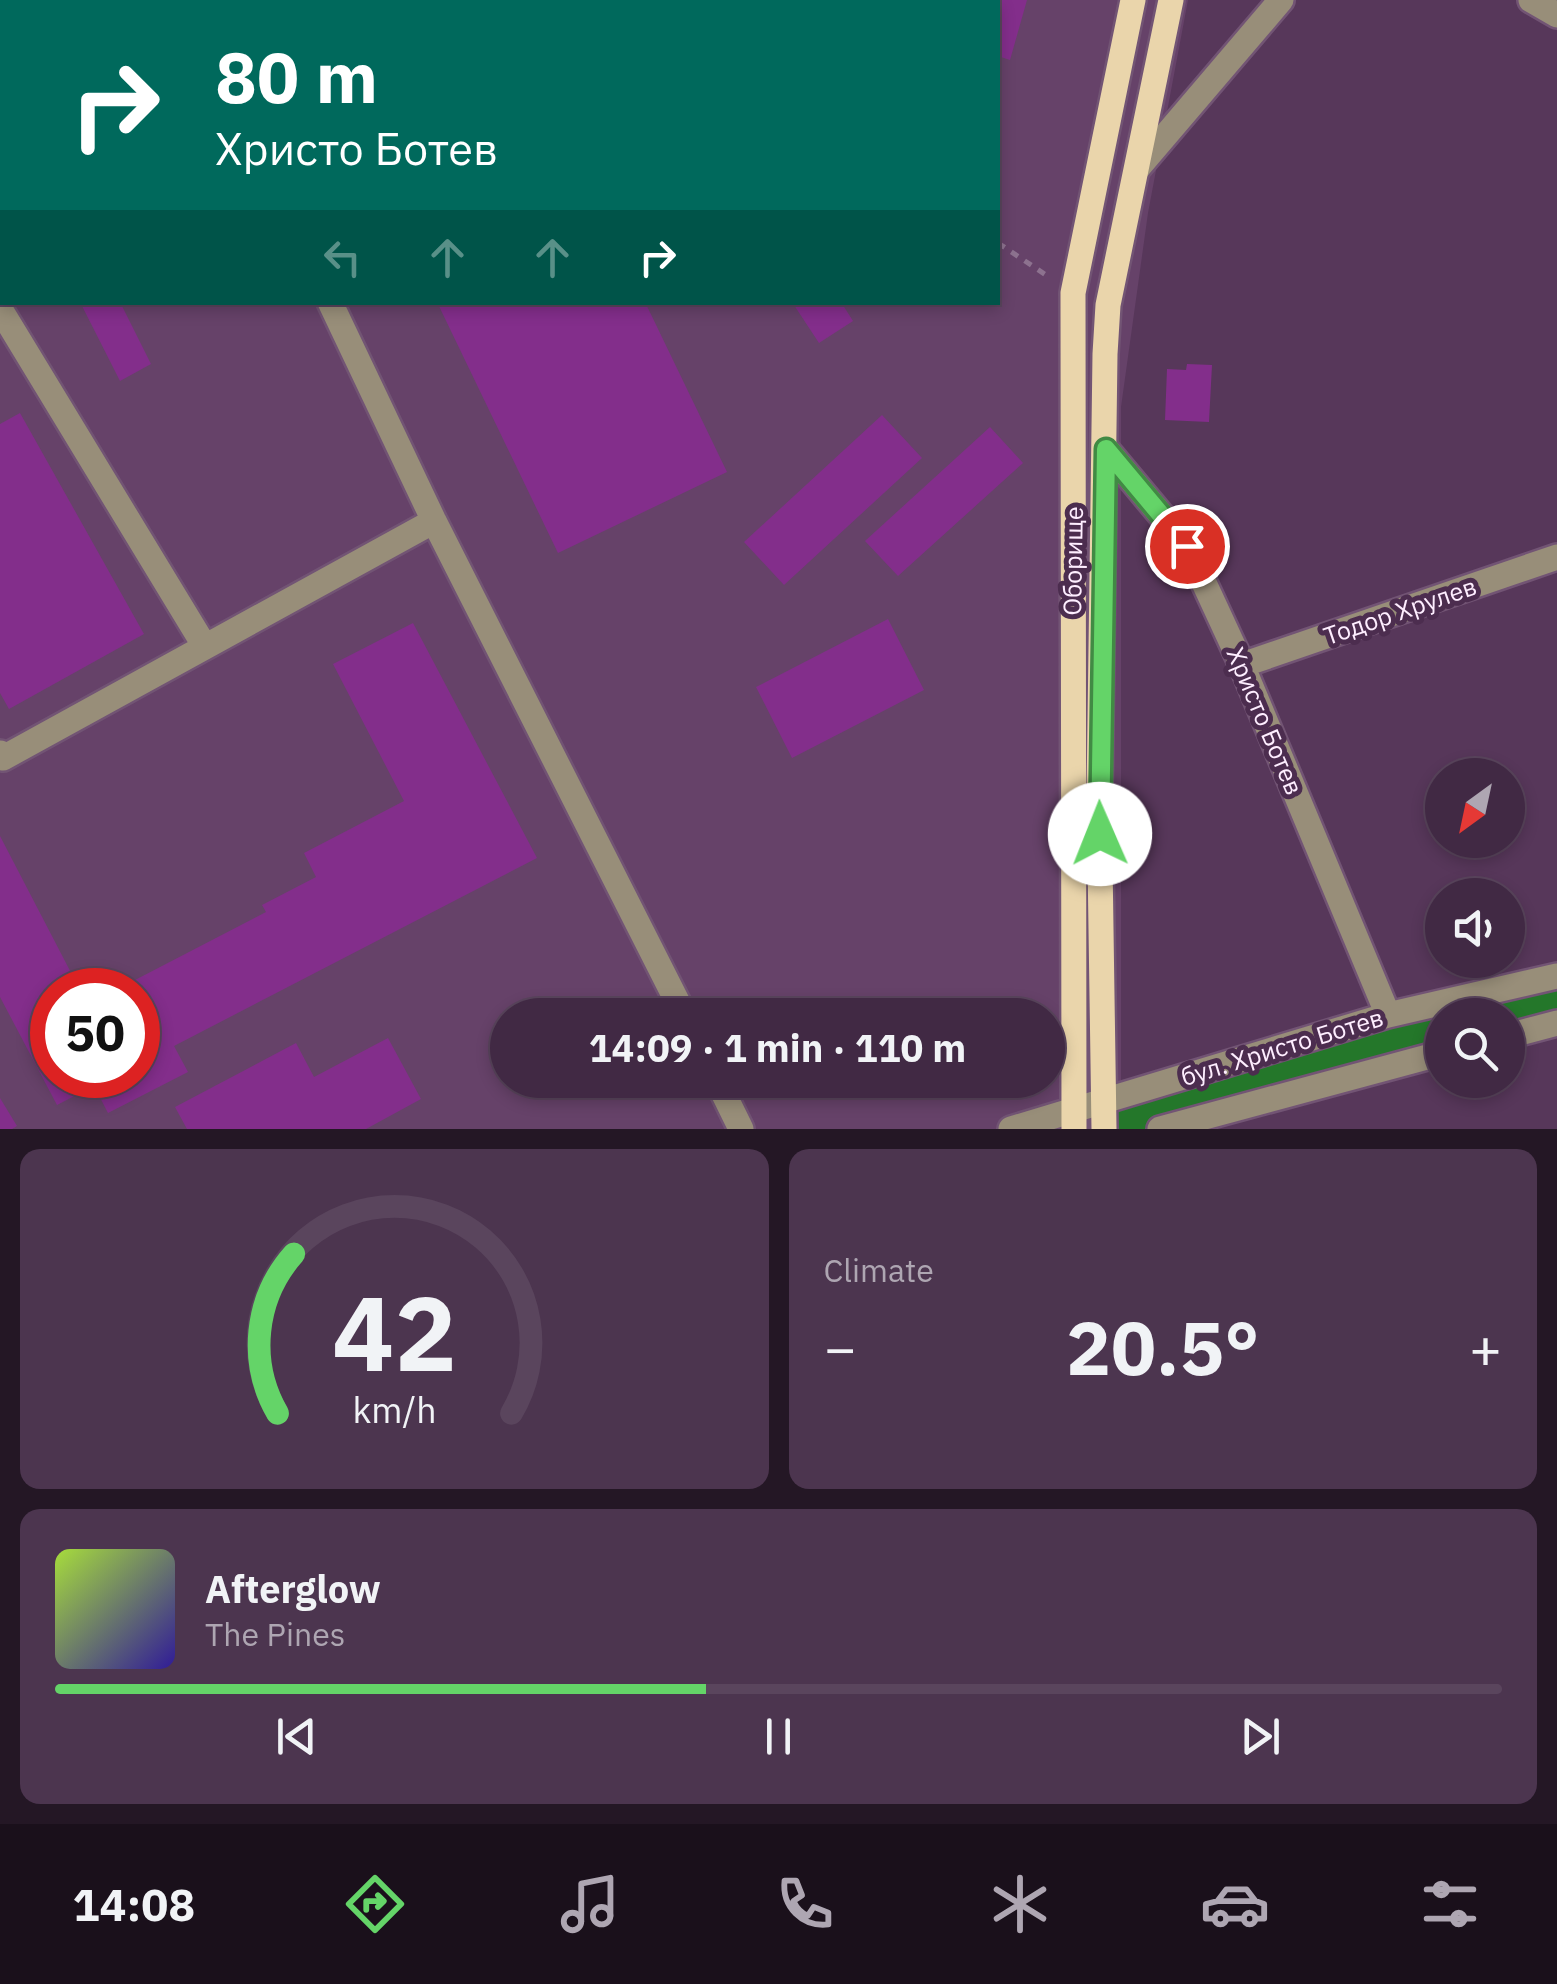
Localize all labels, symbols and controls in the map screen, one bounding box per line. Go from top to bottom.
text: 80 m [215,31,378,122]
icon: right [50,40,180,170]
text: Христо Ботев [215,119,498,177]
icon: left [315,230,370,285]
icon: ahead [420,230,475,285]
icon: ahead [525,230,580,285]
icon: right [630,230,685,285]
pin [1145,504,1230,589]
street label: Оборище [1055,506,1090,616]
icon: arrive [1160,519,1215,574]
street label: Тодор Хрулев [1319,569,1481,652]
street label: Христо Ботев [1220,642,1311,800]
north arrow [1425,758,1525,858]
map controls [1425,758,1525,1098]
position arrow [1048,782,1152,886]
button: sound [1425,878,1525,978]
speed limit sign: 50 [30,968,160,1098]
button: search [1425,998,1525,1098]
street label: бул. Христо Ботев [1177,1000,1387,1093]
text: 14:09 · 1 min · 110 m [589,1023,966,1072]
text: Climate [824,1249,934,1291]
text: 42 [332,1264,457,1400]
text: 20.5° [1066,1298,1260,1396]
text: − [824,1312,857,1383]
text: + [1469,1312,1502,1383]
text: km/h [352,1386,436,1433]
text: Afterglow [205,1564,381,1613]
text: The Pines [205,1613,345,1655]
icon: previous [269,1709,324,1764]
icon: pause [751,1709,806,1764]
icon: next [1233,1709,1288,1764]
icon: directions [340,1869,410,1939]
icon: music [555,1869,625,1939]
icon: phone [770,1869,840,1939]
icon: climate [985,1869,1055,1939]
icon: car [1200,1869,1270,1939]
icon: filters [1415,1869,1485,1939]
text: 14:08 [72,1875,195,1933]

